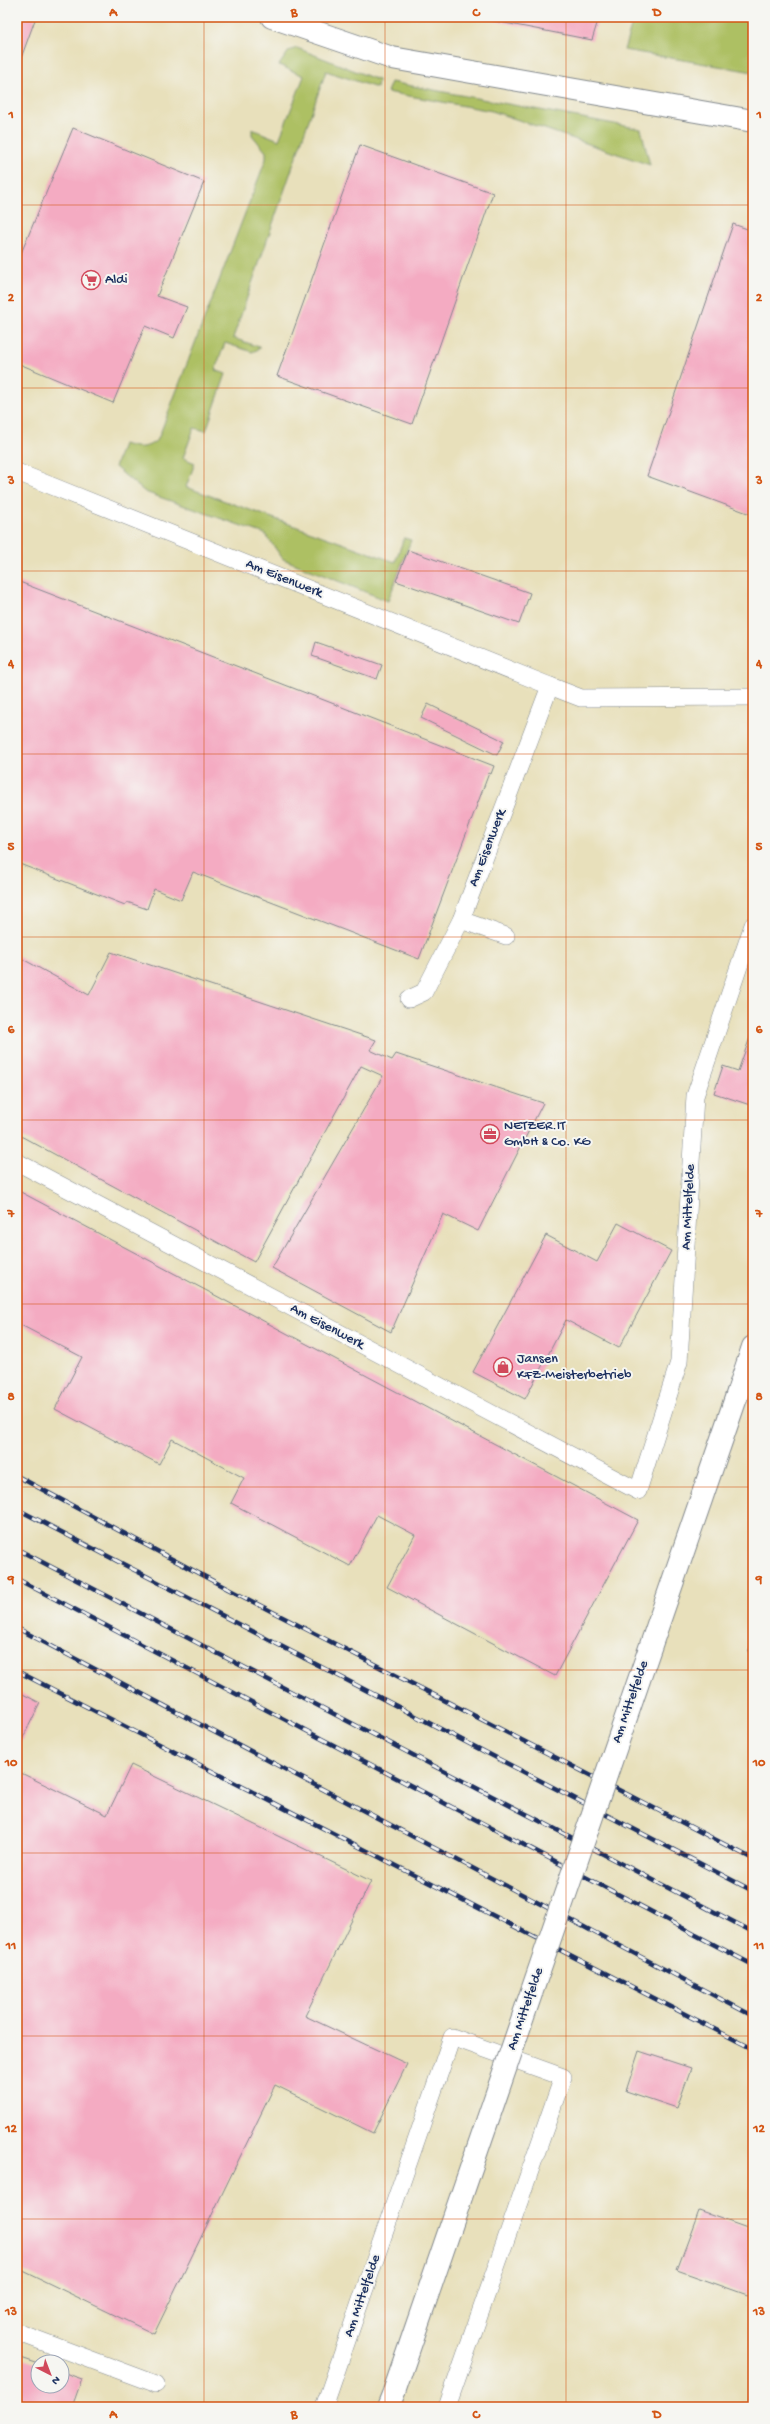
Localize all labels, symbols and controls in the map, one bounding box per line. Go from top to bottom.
text: A [108,6,118,21]
text: B [290,6,299,21]
text: C [471,6,481,21]
text: D [652,6,662,21]
text: 1 [7,108,14,123]
text: 1 [755,108,762,123]
supermarket icon: Aldi [80,269,102,291]
place label: Aldi [105,272,128,289]
text: 2 [8,291,15,306]
text: 2 [756,291,763,306]
text: 3 [7,474,15,489]
text: 3 [755,474,763,489]
street label: Am Eisenwerk [243,556,327,603]
text: 4 [7,657,15,672]
text: 4 [755,657,763,672]
street label: Am Eisenwerk [465,805,511,889]
text: 5 [8,840,15,855]
text: 5 [756,840,763,855]
text: 6 [8,1023,15,1038]
text: 6 [756,1023,763,1038]
place label: NETZER.IT GmbH & Co. KG [504,1118,592,1151]
office icon: NETZER.IT GmbH & Co. KG [479,1123,501,1145]
street label: Am Mittelfelde [678,1163,700,1250]
text: 7 [7,1207,16,1222]
text: 7 [755,1207,764,1222]
street label: Am Eisenwerk [287,1300,369,1354]
place label: Jansen KFZ-Meisterbetrieb [517,1351,632,1384]
shop icon: Jansen KFZ-Meisterbetrieb [492,1356,514,1378]
text: 8 [7,1390,15,1405]
text: 8 [755,1390,763,1405]
text: 9 [7,1573,15,1588]
text: 9 [755,1573,763,1588]
street label: Am Mittelfelde [609,1658,653,1745]
text: 10 [4,1756,18,1771]
text: 10 [752,1756,766,1771]
text: 11 [5,1939,16,1954]
text: 11 [753,1939,764,1954]
street label: Am Mittelfelde [504,1965,548,2052]
text: 12 [4,2122,17,2137]
text: 12 [752,2122,765,2137]
street label: Am Mittelfelde [341,2252,385,2339]
text: 13 [4,2305,17,2320]
text: 13 [752,2305,765,2320]
north arrow [30,2354,70,2394]
text: N [49,2373,62,2387]
text: A [108,2408,118,2423]
text: B [290,2408,299,2423]
text: C [471,2408,481,2423]
text: D [652,2408,662,2423]

